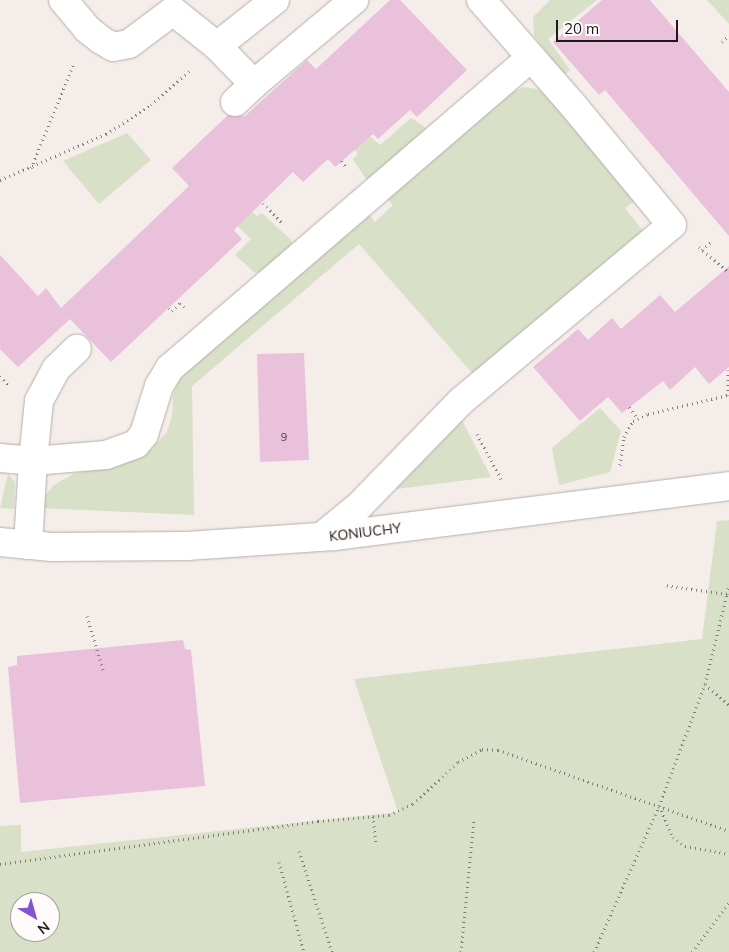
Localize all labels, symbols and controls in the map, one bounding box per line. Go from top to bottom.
scale bar [559,10,682,42]
text: 20 m [564,19,599,38]
house number: 9 [281,430,287,444]
street label: KONIUCHY [328,519,402,545]
north arrow [10,892,60,942]
text: N [34,918,53,938]

